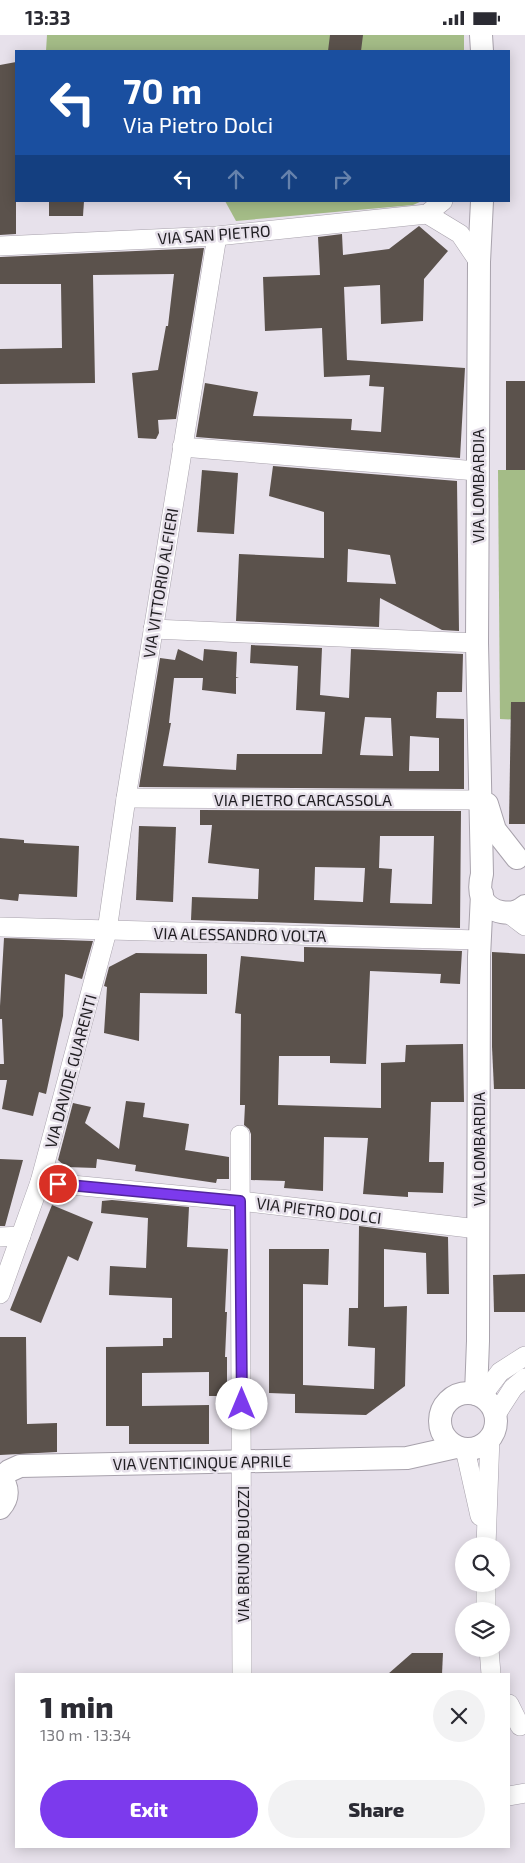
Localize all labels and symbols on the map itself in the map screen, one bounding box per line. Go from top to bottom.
street label: VIA SAN PIETRO [157,221,271,247]
street label: VIA LOMBARDIA [468,429,487,543]
street label: VIA VITTORIO ALFIERI [139,507,181,659]
street label: VIA PIETRO CARCASSOLA [214,790,392,809]
street label: VIA ALESSANDRO VOLTA [154,923,327,945]
street label: VIA DAVIDE GUARENTI [40,992,100,1150]
street label: VIA LOMBARDIA [469,1092,488,1206]
pin [37,1163,79,1205]
street label: VIA PIETRO DOLCI [255,1193,383,1227]
position arrow [215,1377,267,1429]
street label: VIA VENTICINQUE APRILE [112,1451,292,1474]
street label: VIA BRUNO BUOZZI [233,1486,252,1622]

